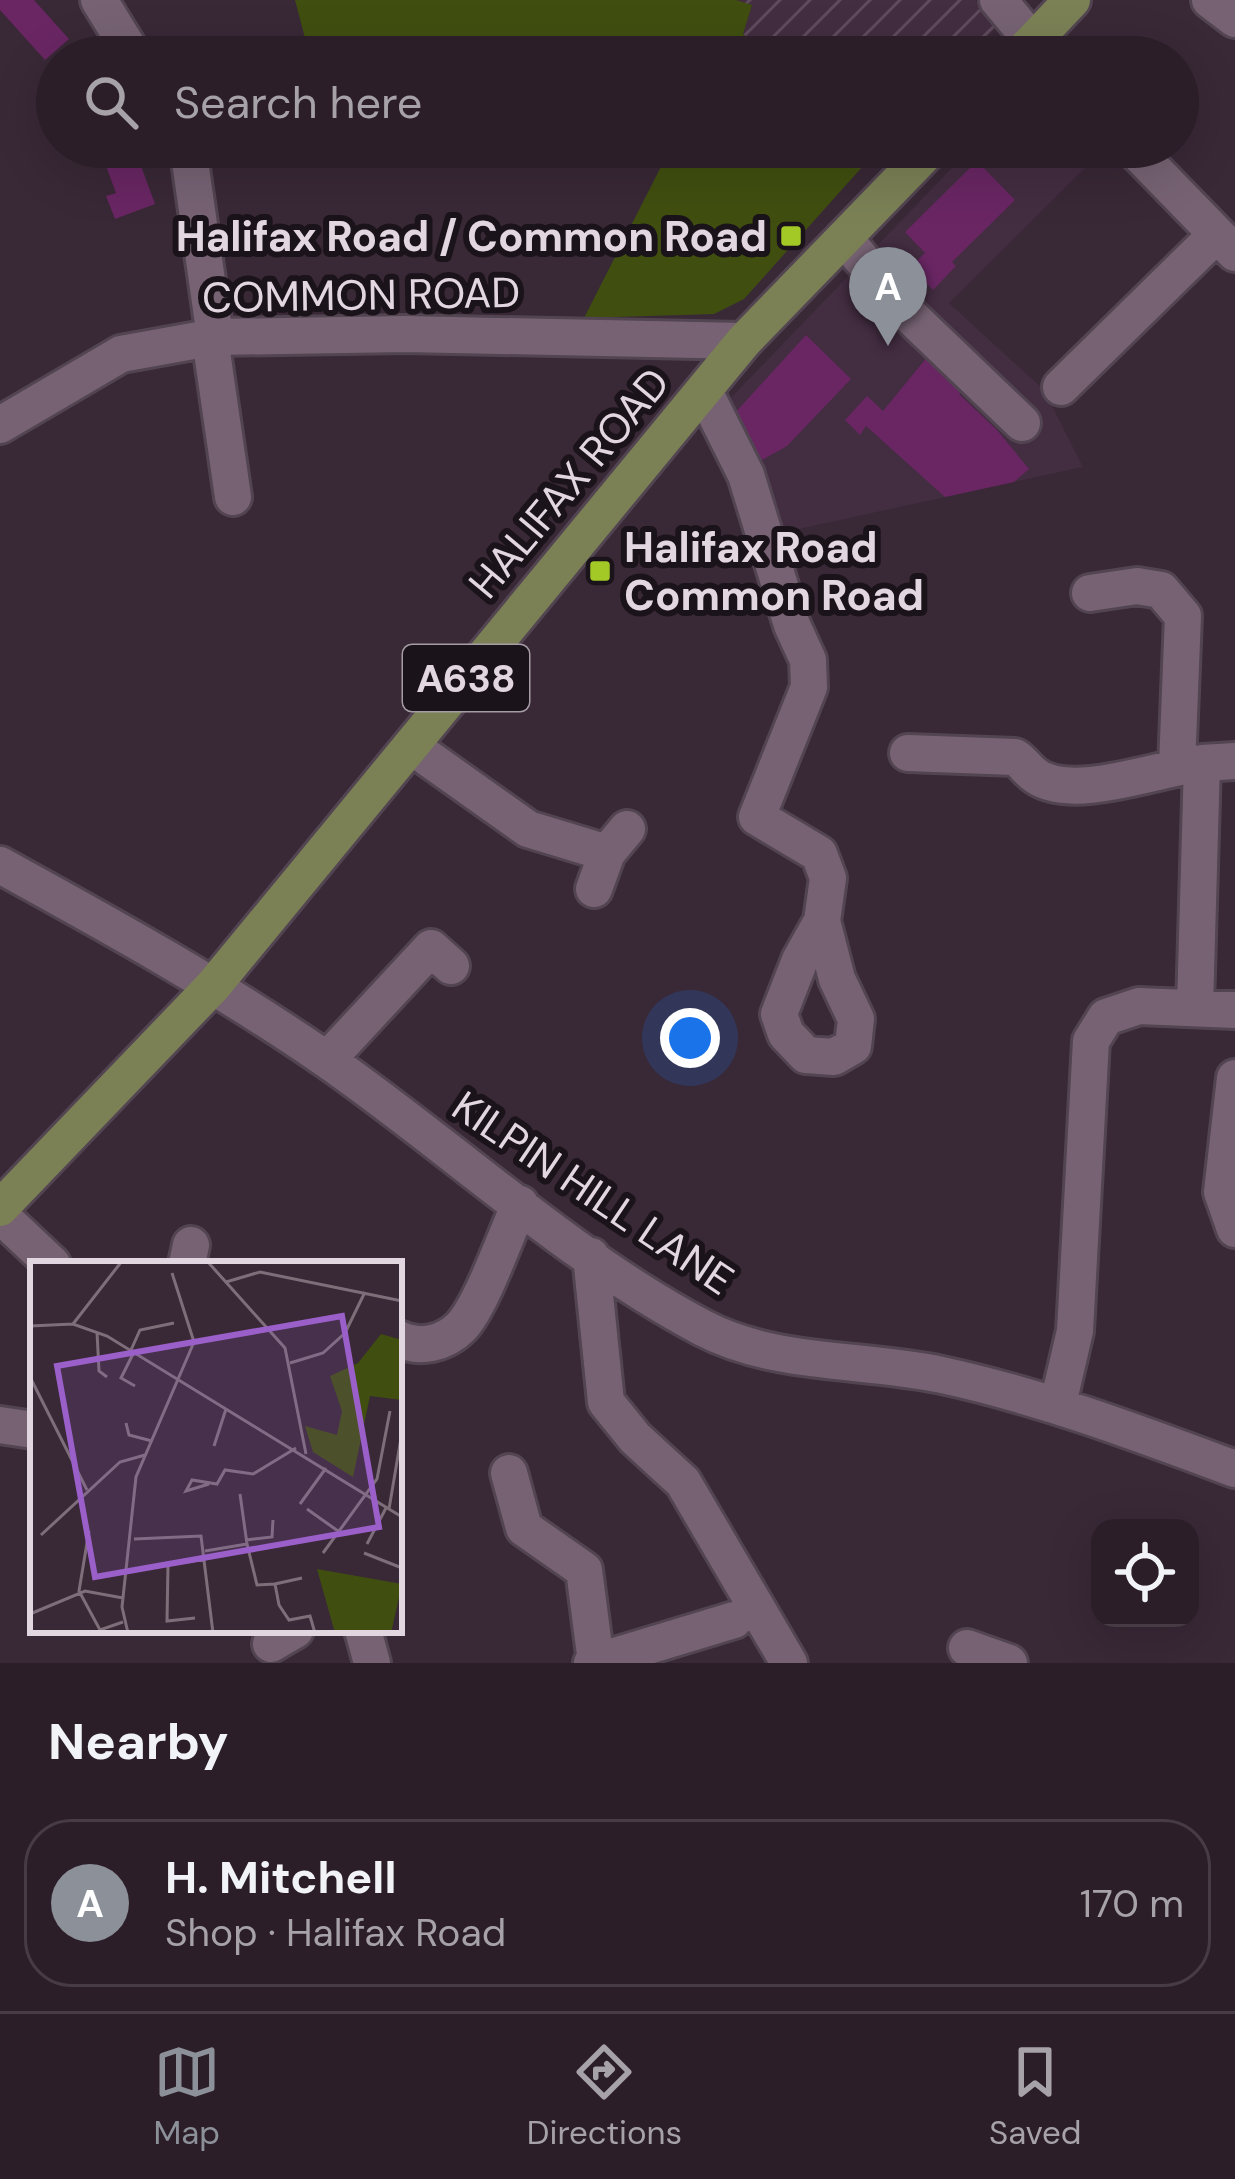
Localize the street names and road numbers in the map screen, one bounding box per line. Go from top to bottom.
street label: COMMON ROAD [201,265,521,325]
street label: HALIFAX ROAD [457,356,681,610]
road number: A638 [403,645,529,711]
street label: KILPIN HILL LANE [442,1079,744,1307]

